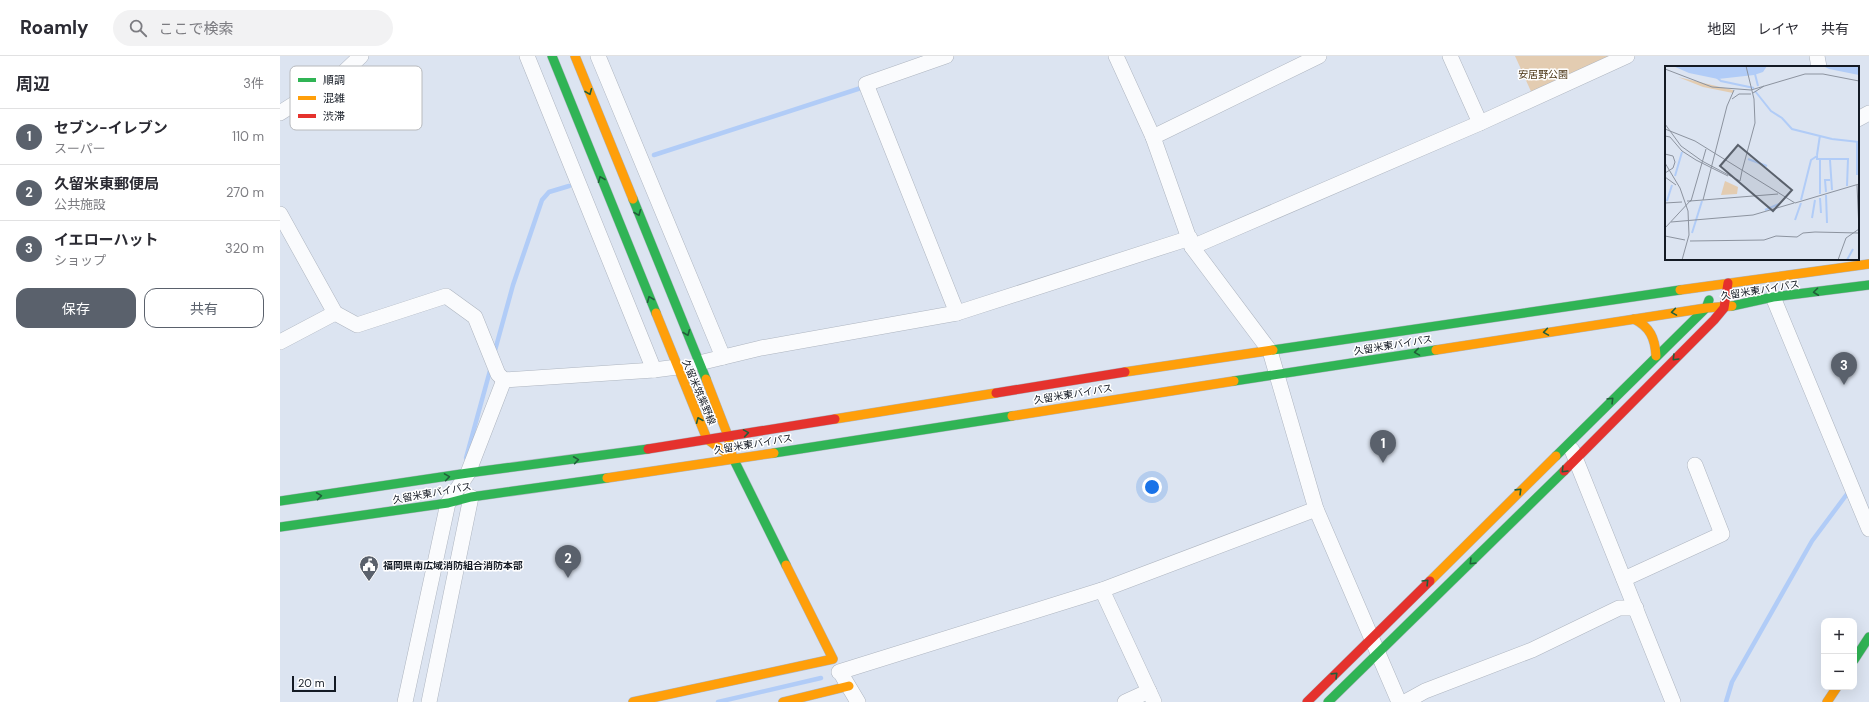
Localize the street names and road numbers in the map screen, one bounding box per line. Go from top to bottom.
street label: 久留米東バイパス [1720,277,1800,303]
street label: 久留米東バイパス [1353,332,1433,358]
street label: 久留米筑紫野線 [679,357,719,427]
street label: 久留米東バイパス [1033,381,1113,407]
street label: 久留米東バイパス [713,431,793,457]
street label: 久留米東バイパス [392,480,472,506]

